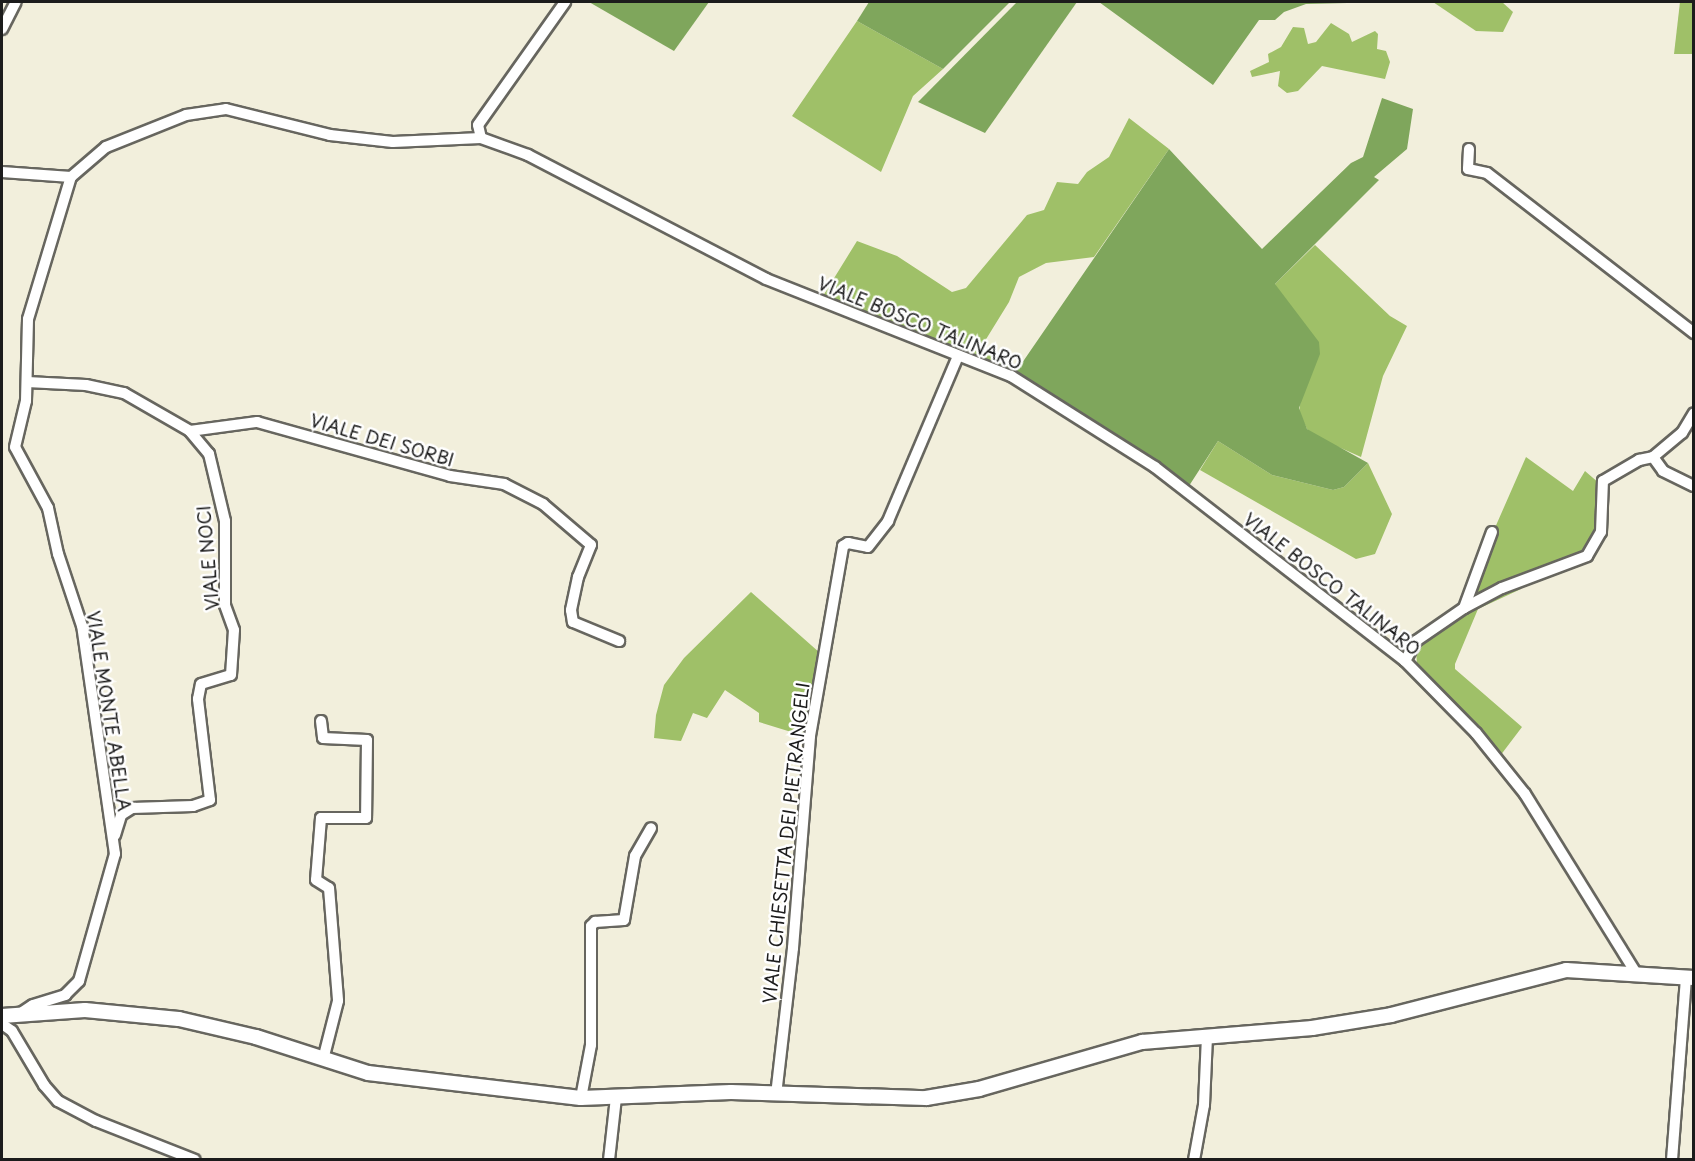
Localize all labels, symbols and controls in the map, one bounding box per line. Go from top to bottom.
street label: VIALE BOSCO TALINARO [812,271,1028,375]
street label: VIALE DEI SORBI [307,409,457,471]
street label: VIALE NOCI [193,504,223,612]
street label: VIALE BOSCO TALINARO [1237,506,1427,662]
street label: VIALE MONTE ABELLA [82,609,136,813]
street label: VIALE CHIESETTA DEI PIETRANGELI [758,679,814,1007]

